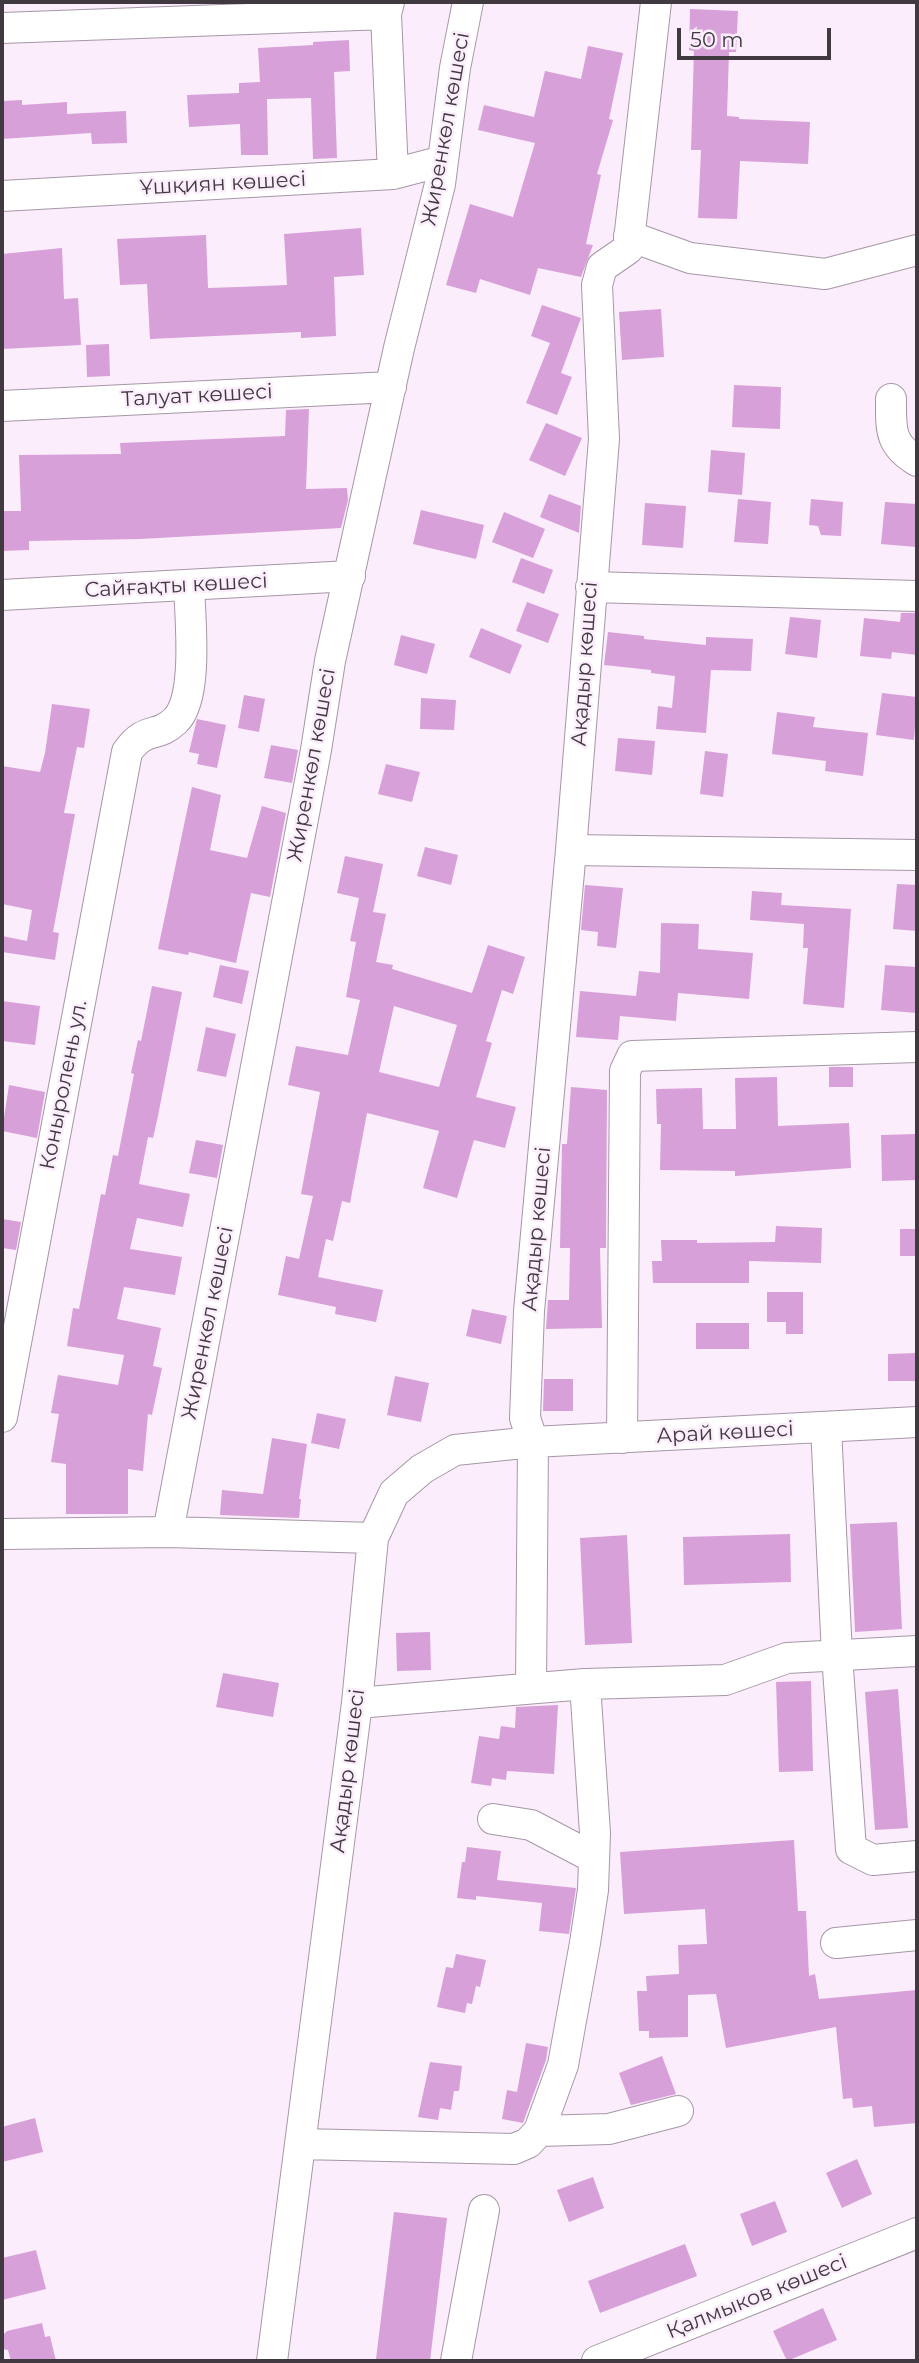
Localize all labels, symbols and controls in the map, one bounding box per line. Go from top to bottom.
scale bar [681,14,835,58]
text: 50 m [690,27,744,52]
street label: Жиренкөл көшесі [417,30,475,228]
street label: Ұшқиян көшесі [139,167,307,201]
street label: Талуат көшесі [121,379,273,413]
street label: Сайғақты көшесі [84,569,268,603]
street label: Ақадыр көшесі [567,581,603,747]
street label: Жиренкөл көшесі [283,666,341,864]
street label: Коныролень ул. [35,998,93,1172]
street label: Ақадыр көшесі [517,1146,557,1312]
street label: Жиренкөл көшесі [177,1224,239,1422]
street label: Арай көшесі [656,1417,794,1449]
street label: Ақадыр көшесі [325,1688,371,1854]
street label: Қалмыков көшесі [663,2249,851,2345]

